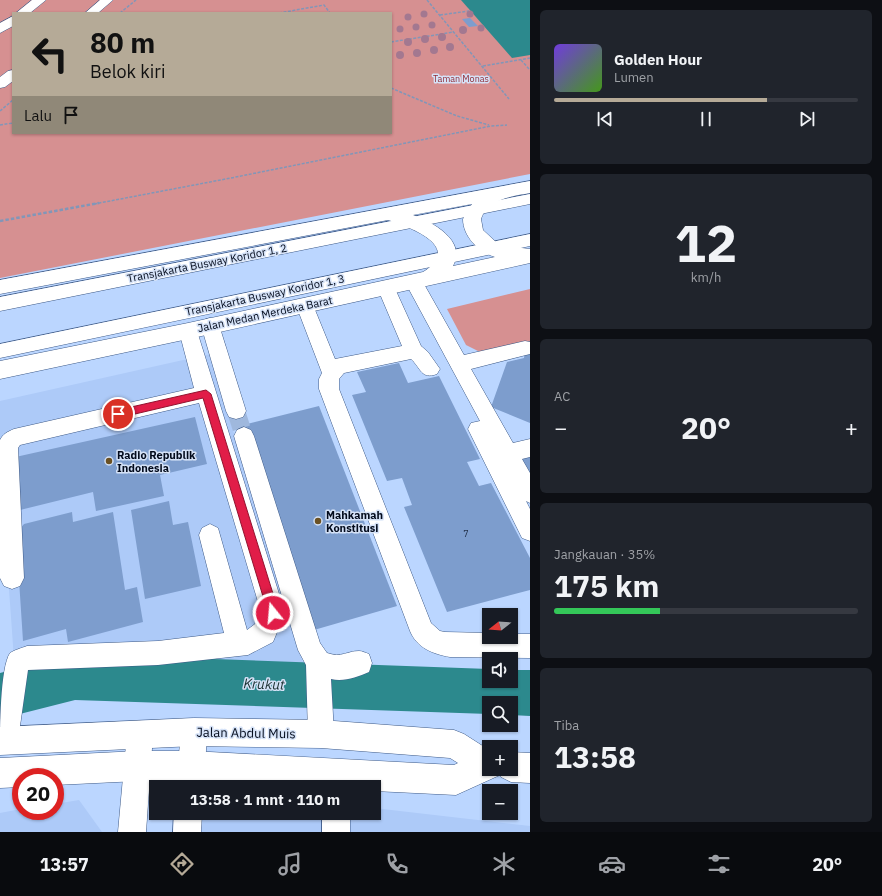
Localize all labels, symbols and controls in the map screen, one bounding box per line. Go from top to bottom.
text: 80 m [90,24,155,61]
icon: left [24,28,76,80]
text: Golden Hour [614,50,702,69]
text: Belok kiri [90,60,165,83]
text: Lumen [614,69,654,86]
park label: Taman Monas [433,73,489,84]
icon: arrive [60,104,82,126]
text: Lalu [24,106,52,125]
icon: previous [594,108,616,130]
icon: pause [695,108,717,130]
icon: next [796,108,818,130]
text: 12 [675,209,737,276]
street label: Transjakarta Busway Koridor 1, 2 [126,241,288,285]
text: km/h [691,269,721,286]
street label: Transjakarta Busway Koridor 1, 3 [184,271,346,319]
street label: Jalan Medan Merdeka Barat [196,293,334,335]
text: AC [554,388,570,405]
pin [101,397,135,431]
icon: arrive [107,403,129,425]
text: 20° [681,408,731,447]
text: − [554,413,567,442]
text: + [845,413,858,442]
place label: Radio Republik Indonesia [117,448,196,475]
marker: Radio Republik Indonesia [104,456,114,466]
place label: Mahkamah Konstitusi [326,508,383,535]
marker: Mahkamah Konstitusi [313,516,323,526]
house number: 7 [463,528,469,539]
text: Jangkauan · 35% [554,546,655,563]
text: 175 km [554,566,659,605]
position arrow [252,592,294,634]
north arrow [482,608,518,644]
map controls [482,608,518,820]
button: sound [482,652,518,688]
water label: Krukut [243,674,285,694]
button: search [482,696,518,732]
text: Tiba [554,717,579,734]
street label: Jalan Abdul Muis [196,724,296,742]
text: 13:58 [554,737,636,776]
button: + [482,740,518,776]
speed limit sign: 20 [12,768,64,820]
button: − [482,784,518,820]
text: 13:58 · 1 mnt · 110 m [190,790,340,809]
icon: directions [168,850,196,878]
icon: music [276,850,304,878]
icon: phone [383,850,411,878]
icon: climate [490,850,518,878]
icon: car [598,850,626,878]
icon: filters [705,850,733,878]
text: 13:57 [40,853,89,876]
text: 20° [812,853,842,876]

